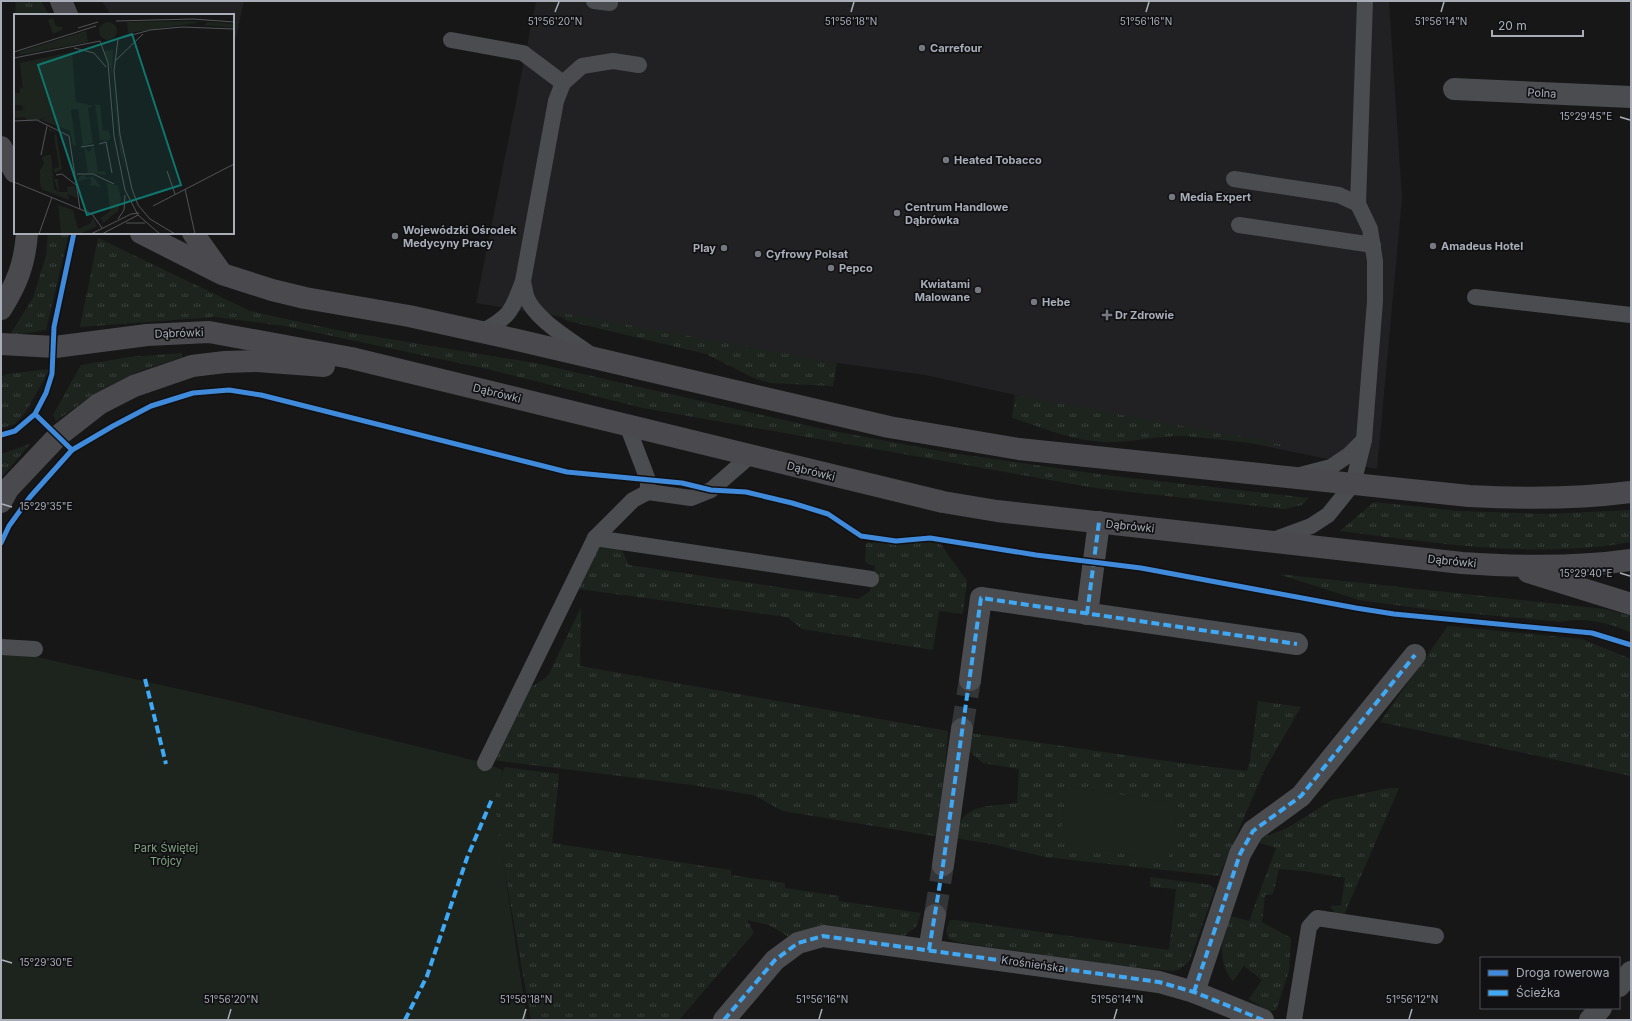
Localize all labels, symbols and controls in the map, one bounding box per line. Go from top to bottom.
scale bar [1492,12,1583,38]
inset map [14,14,234,234]
text: 51°56'20"N [528,15,582,27]
text: 51°56'18"N [825,15,877,27]
text: 51°56'16"N [1120,15,1172,27]
text: 51°56'14"N [1415,15,1467,27]
text: 20 m [1498,18,1527,33]
place label: Carrefour [930,41,983,55]
marker: Carrefour [917,43,927,53]
street label: Polna [1527,85,1557,101]
text: 15°29'45"E [1560,110,1612,122]
place label: Heated Tobacco [954,153,1042,167]
marker: Heated Tobacco [941,155,951,165]
place label: Media Expert [1180,190,1251,204]
marker: Media Expert [1167,192,1177,202]
place label: Centrum Handlowe Dąbrówka [905,200,1009,227]
marker: Centrum Handlowe Dąbrówka [892,208,902,218]
place label: Wojewódzki Ośrodek Medycyny Pracy [403,223,517,250]
marker: Wojewódzki Ośrodek Medycyny Pracy [390,231,400,241]
place label: Amadeus Hotel [1441,239,1523,253]
place label: Play [693,241,716,255]
marker: Amadeus Hotel [1428,241,1438,251]
marker: Play [719,243,729,253]
place label: Cyfrowy Polsat [766,247,848,261]
marker: Cyfrowy Polsat [753,249,763,259]
place label: Pepco [839,261,873,275]
marker: Pepco [826,263,836,273]
place label: Kwiatami Malowane [915,277,970,304]
marker: Kwiatami Malowane [973,285,983,295]
place label: Hebe [1042,295,1071,309]
marker: Hebe [1029,297,1039,307]
place label: Dr Zdrowie [1115,308,1174,322]
marker: Dr Zdrowie [1102,310,1112,320]
street label: Dąbrówki [154,325,204,341]
street label: Dąbrówki [472,380,522,406]
street label: Dąbrówki [786,458,836,484]
text: 15°29'35"E [20,500,72,512]
street label: Dąbrówki [1105,516,1155,536]
street label: Dąbrówki [1427,551,1477,571]
text: 15°29'40"E [1560,567,1612,579]
park label: Park Świętej Trójcy [134,841,198,868]
street label: Krośnieńska [1000,953,1066,975]
text: 15°29'30"E [19,956,73,968]
legend [1480,957,1620,1009]
text: Droga rowerowa [1516,965,1609,980]
text: Ścieżka [1516,985,1560,1000]
text: 51°56'20"N [204,993,258,1005]
text: 51°56'18"N [500,993,552,1005]
text: 51°56'16"N [796,993,848,1005]
text: 51°56'14"N [1091,993,1143,1005]
text: 51°56'12"N [1386,993,1438,1005]

